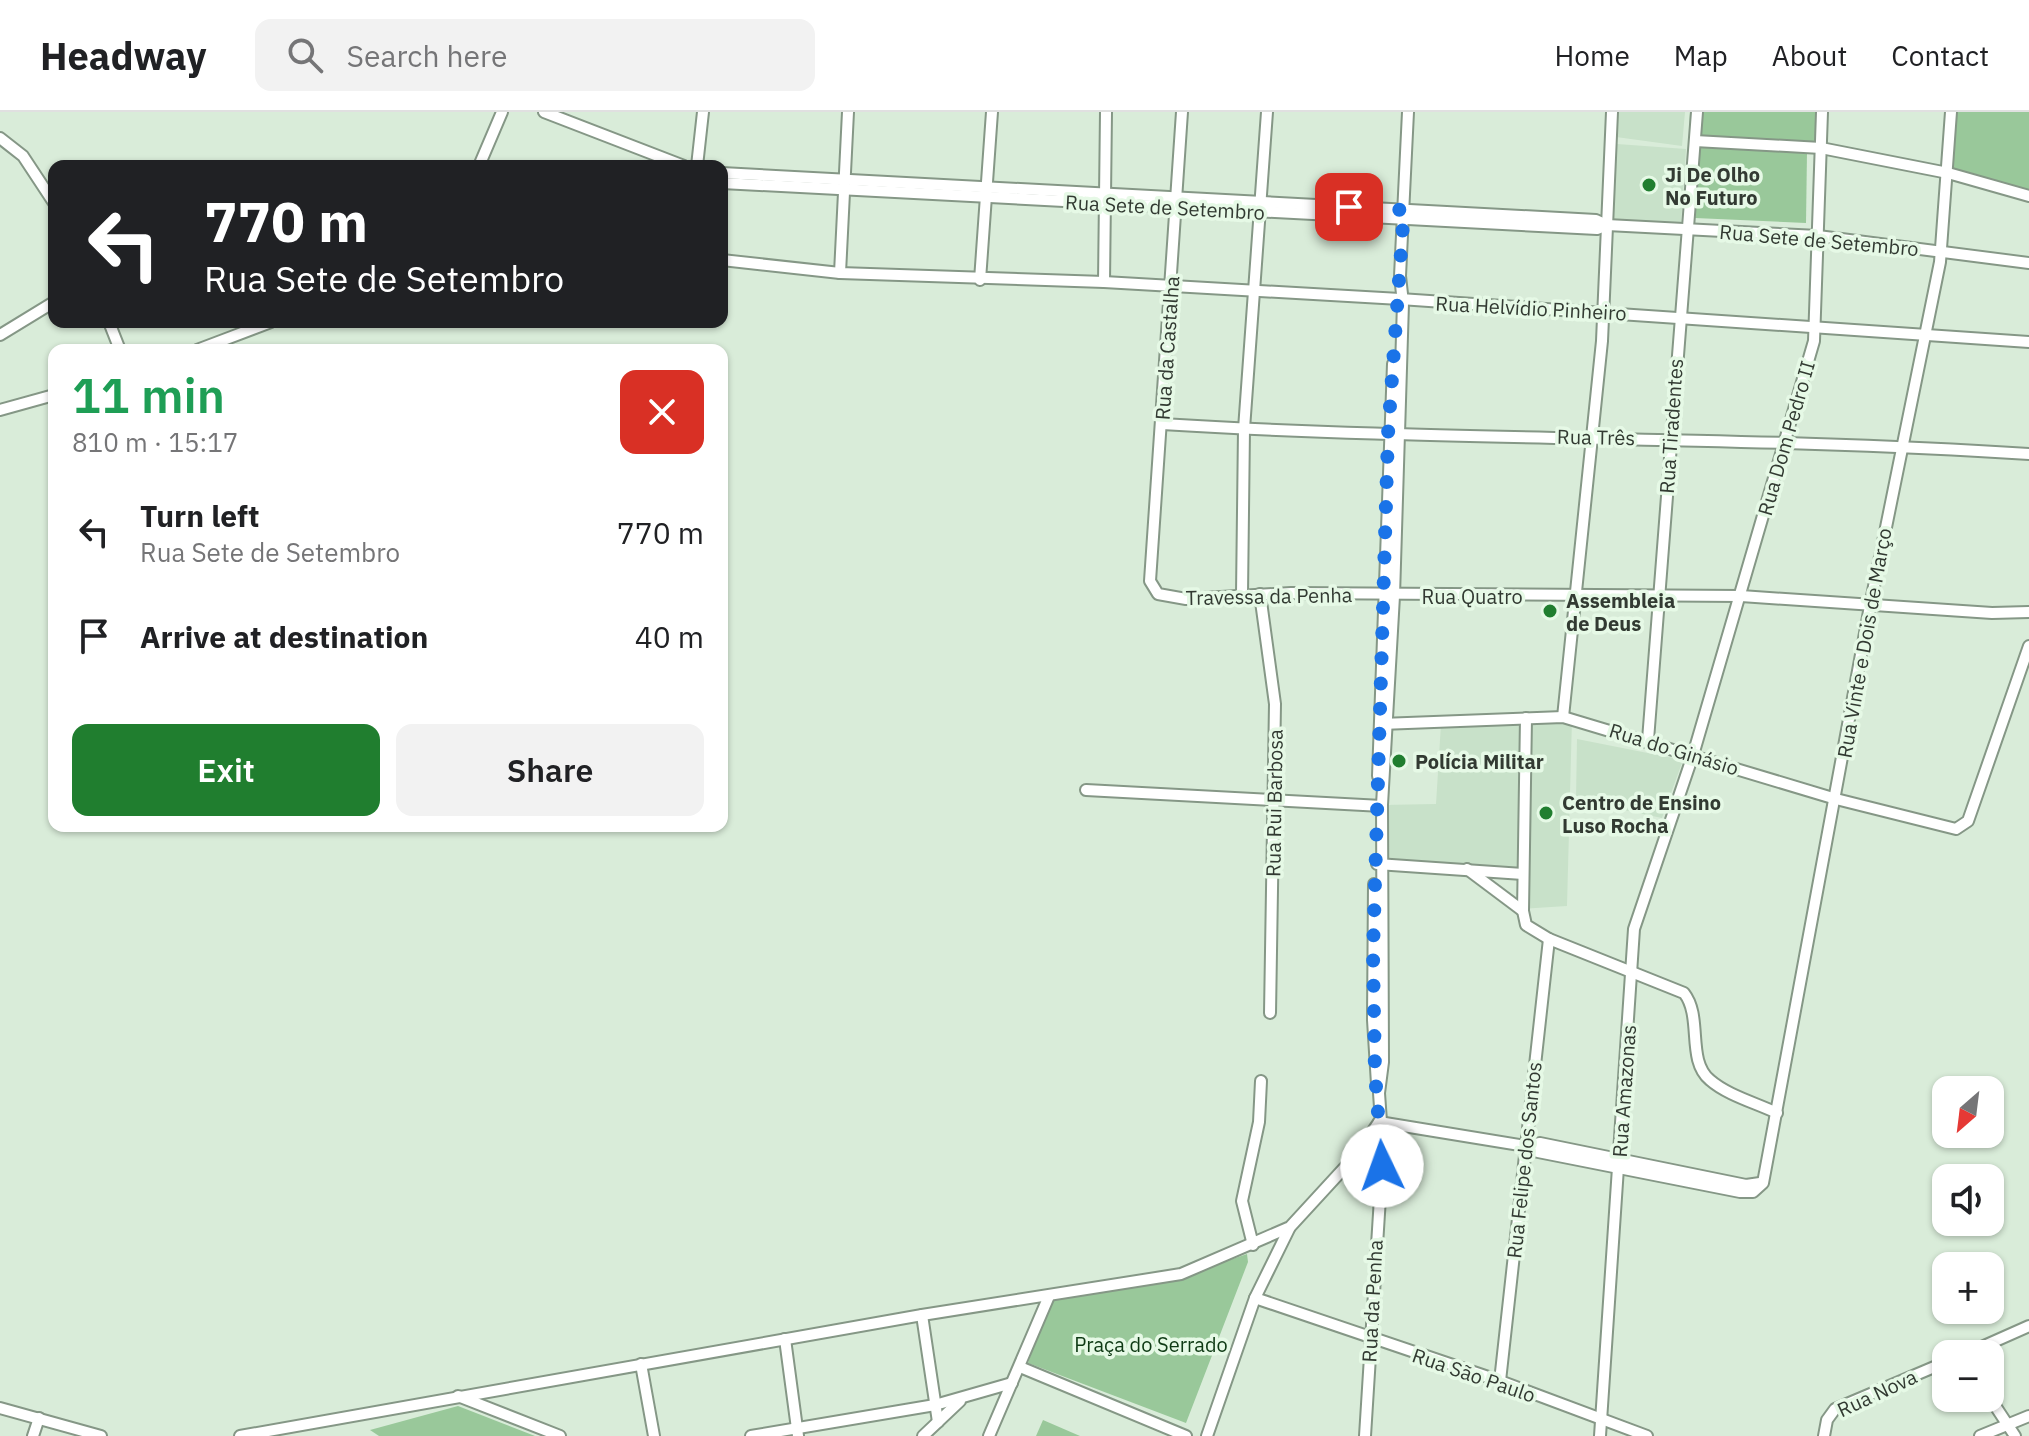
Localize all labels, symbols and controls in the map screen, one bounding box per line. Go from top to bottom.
search box [255,19,815,91]
text: Headway [40,31,207,80]
icon: search [283,33,327,77]
text: Search here [347,36,507,75]
text: Home [1554,37,1630,74]
text: Map [1674,37,1728,74]
text: About [1772,37,1847,74]
text: Contact [1891,37,1989,74]
place label: Ji De Olho No Futuro [1665,161,1760,211]
pin [1315,173,1383,241]
marker: Ji De Olho No Futuro [1640,176,1658,194]
text: 770 m [204,185,368,257]
icon: arrive [1327,185,1371,229]
street label: Rua Sete de Setembro [1064,188,1266,226]
icon: left [72,192,176,296]
street label: Rua Sete de Setembro [1718,218,1920,262]
text: Rua Sete de Setembro [204,255,564,302]
street label: Rua da Castalha [1148,275,1186,421]
street label: Rua Helvídio Pinheiro [1435,290,1627,326]
street label: Rua Tiradentes [1653,357,1689,495]
street label: Rua Dom Pedro II [1751,357,1821,519]
text: 11 min [72,364,225,426]
button: close [620,370,704,454]
street label: Rua Três [1557,423,1635,451]
text: 810 m · 15:17 [72,425,238,459]
text: Turn left [140,496,259,535]
icon: left [72,510,116,554]
text: 770 m [617,513,704,552]
street label: Rua Vinte e Dois de Março [1830,526,1898,760]
text: Rua Sete de Setembro [140,535,400,569]
street label: Travessa da Penha [1185,581,1353,611]
street label: Rua Quatro [1421,583,1523,610]
place label: Assembleia de Deus [1566,587,1675,637]
marker: Assembleia de Deus [1541,602,1559,620]
icon: arrive [72,614,116,658]
text: Arrive at destination [140,617,428,656]
text: 40 m [635,617,704,656]
street label: Rua do Ginásio [1606,717,1742,781]
button: Exit [72,724,380,816]
button: Share [396,724,704,816]
street label: Rua Rui Barbosa [1259,729,1289,877]
place label: Polícia Militar [1415,748,1544,775]
marker: Polícia Militar [1390,752,1408,770]
place label: Centro de Ensino Luso Rocha [1562,789,1721,839]
marker: Centro de Ensino Luso Rocha [1537,804,1555,822]
street label: Rua Amazonas [1606,1024,1642,1158]
street label: Rua Felipe dos Santos [1500,1060,1548,1260]
north arrow [1932,1076,2004,1148]
map controls [1932,1076,2004,1412]
position arrow [1340,1124,1424,1208]
button: sound [1932,1164,2004,1236]
street label: Rua da Penha [1355,1239,1389,1363]
button: + [1932,1252,2004,1324]
park label: Praça do Serrado [1074,1331,1228,1358]
button: − [1932,1340,2004,1412]
street label: Rua São Paulo [1409,1341,1539,1409]
street label: Rua Nova [1833,1363,1922,1423]

